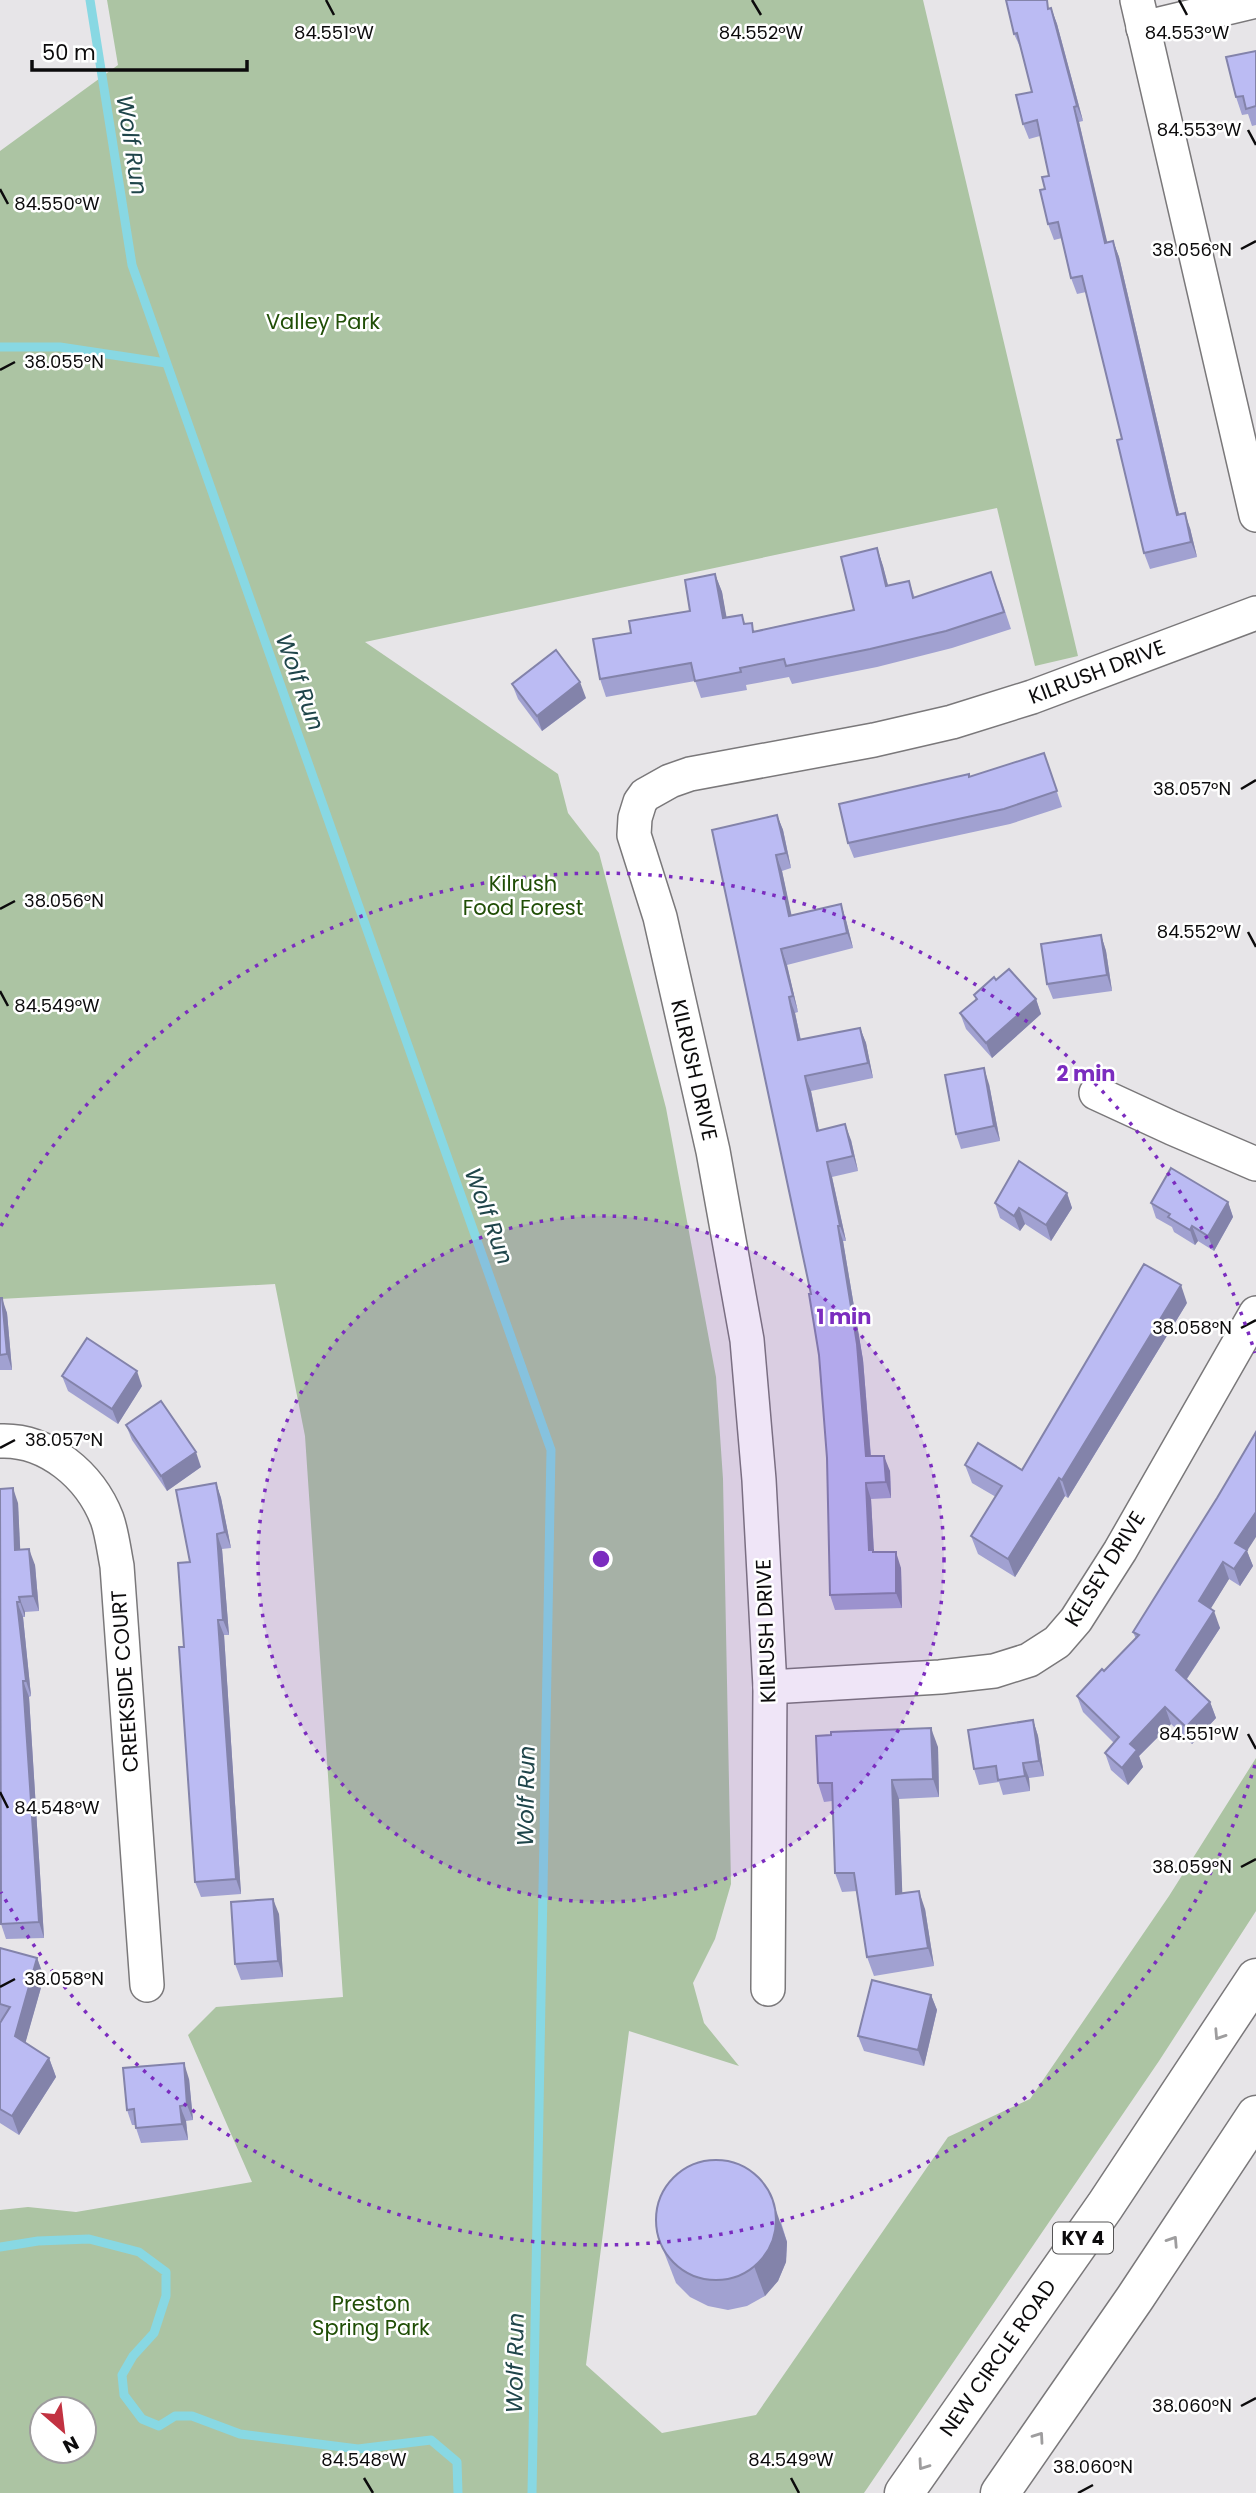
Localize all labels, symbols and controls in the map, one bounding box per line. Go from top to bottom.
text: 84.551°W [294,20,374,45]
text: 84.552°W [719,20,804,45]
text: 84.553°W [1145,20,1230,45]
scale bar [32,28,247,72]
text: 50 m [42,38,96,67]
water label: Wolf Run [108,93,156,197]
text: 84.553°W [1157,117,1242,142]
text: 84.550°W [14,191,100,216]
text: 38.056°N [1152,237,1232,262]
park label: Valley Park [266,307,380,336]
text: 38.055°N [24,349,104,374]
water label: Wolf Run [268,629,332,735]
street label: KILRUSH DRIVE [1024,632,1169,711]
text: 38.057°N [1153,776,1231,801]
park label: Kilrush Food Forest [463,869,583,922]
text: 38.056°N [24,888,104,913]
text: 84.552°W [1157,919,1242,944]
text: 84.549°W [14,993,100,1018]
street label: KILRUSH DRIVE [664,996,725,1143]
text: 2 min [1056,1059,1116,1088]
water label: Wolf Run [457,1163,521,1269]
text: 1 min [817,1302,871,1331]
text: 38.058°N [1152,1315,1232,1340]
text: 38.057°N [25,1427,103,1452]
street label: KELSEY DRIVE [1058,1505,1152,1632]
centre of rings [589,1547,613,1571]
street label: KILRUSH DRIVE [748,1559,783,1703]
street label: CREEKSIDE COURT [104,1589,145,1773]
text: 84.551°W [1159,1721,1239,1746]
water label: Wolf Run [509,1745,543,1847]
text: 84.548°W [14,1795,100,1820]
text: 38.059°N [1152,1854,1232,1879]
text: 38.058°N [24,1966,104,1991]
one-way arrow [1215,2028,1228,2041]
road number: KY 4 [1053,2222,1113,2254]
one-way arrow [1164,2236,1177,2249]
street label: NEW CIRCLE ROAD [932,2273,1063,2442]
park label: Preston Spring Park [312,2289,430,2342]
water label: Wolf Run [498,2312,532,2414]
text: 38.060°N [1152,2393,1232,2418]
north arrow [28,2395,98,2465]
text: N [58,2429,83,2460]
one-way arrow [1031,2432,1043,2445]
text: 84.548°W [321,2447,407,2472]
text: 84.549°W [748,2447,834,2472]
text: 38.060°N [1053,2454,1133,2479]
one-way arrow [919,2457,931,2470]

